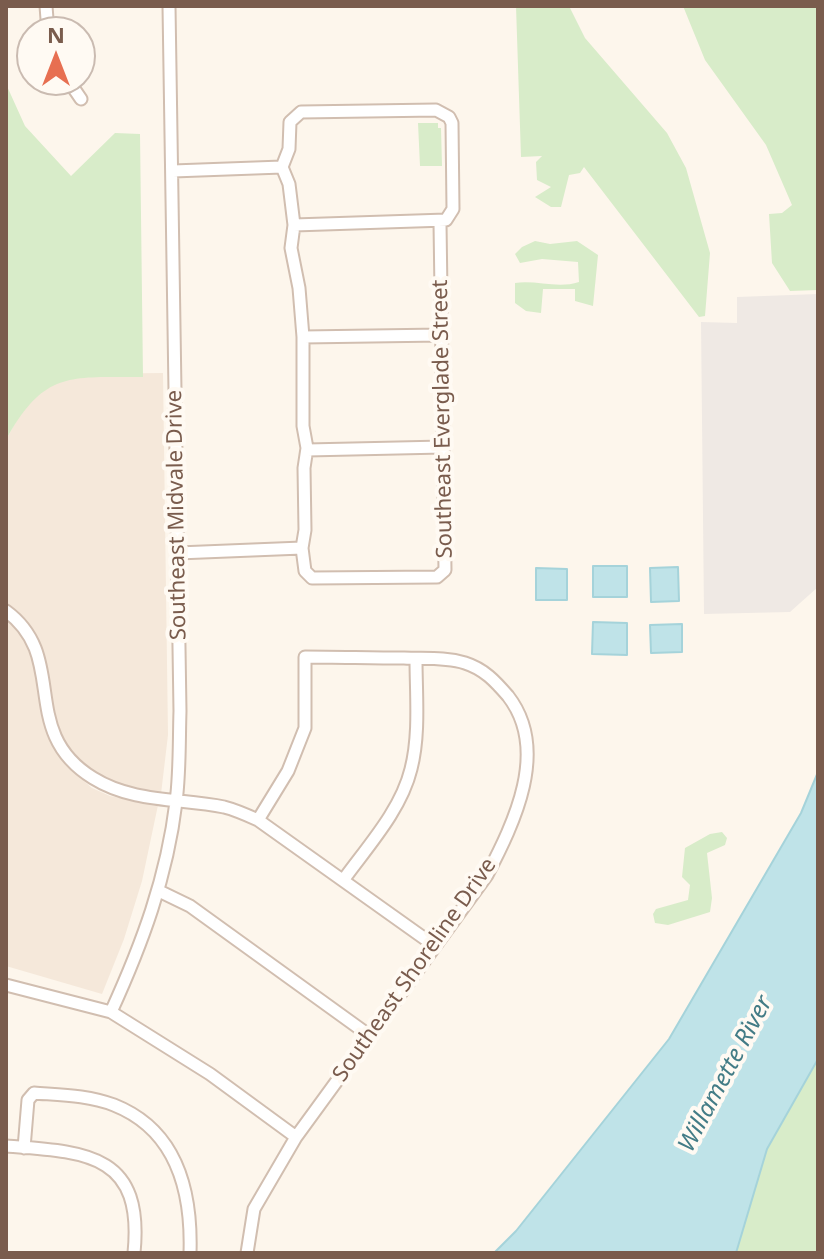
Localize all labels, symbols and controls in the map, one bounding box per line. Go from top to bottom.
north arrow [16,16,96,96]
text: N [47,19,65,49]
street label: Southeast Everglade Street [427,279,459,559]
street label: Southeast Midvale Drive [162,390,192,640]
street label: Southeast Shoreline Drive [328,853,502,1087]
water label: Willamette River [673,991,779,1157]

